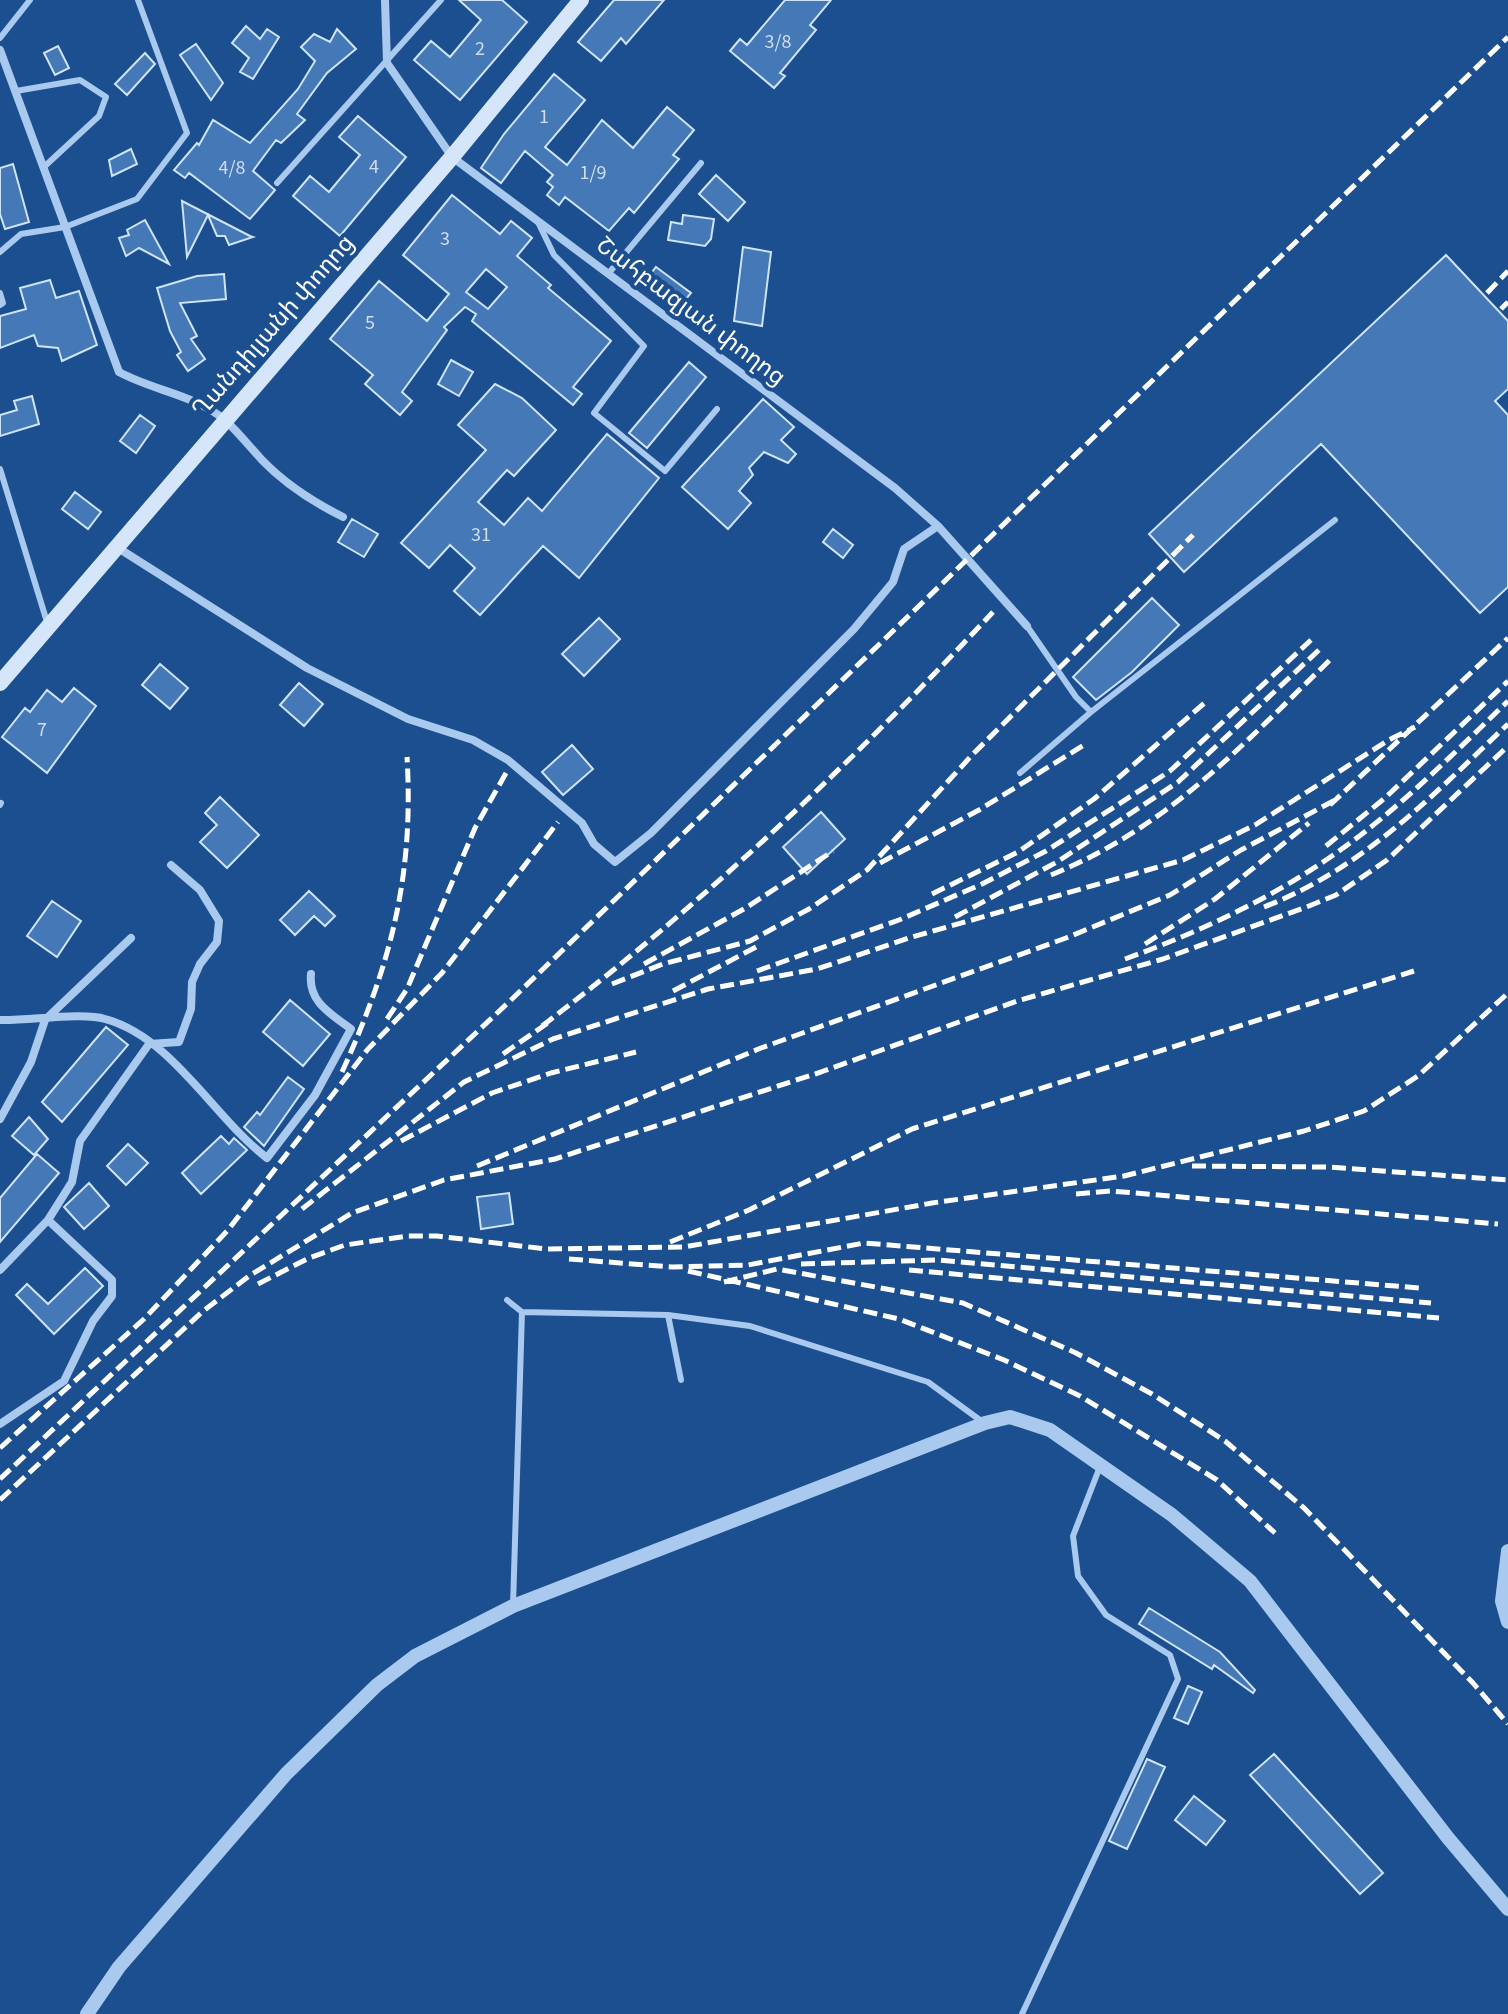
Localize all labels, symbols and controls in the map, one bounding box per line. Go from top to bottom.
house number: 3/8 [765,28,791,56]
house number: 2 [475,35,485,63]
house number: 1 [539,103,549,131]
house number: 4 [369,153,379,181]
house number: 4/8 [219,154,245,182]
house number: 1/9 [580,159,606,187]
house number: 3 [440,225,450,253]
street label: Ղանդիլյանի փողոց [183,227,363,425]
street label: Շահբազյան փողոց [589,228,793,394]
house number: 5 [365,309,375,337]
house number: 31 [471,521,491,549]
house number: 7 [37,716,47,744]

